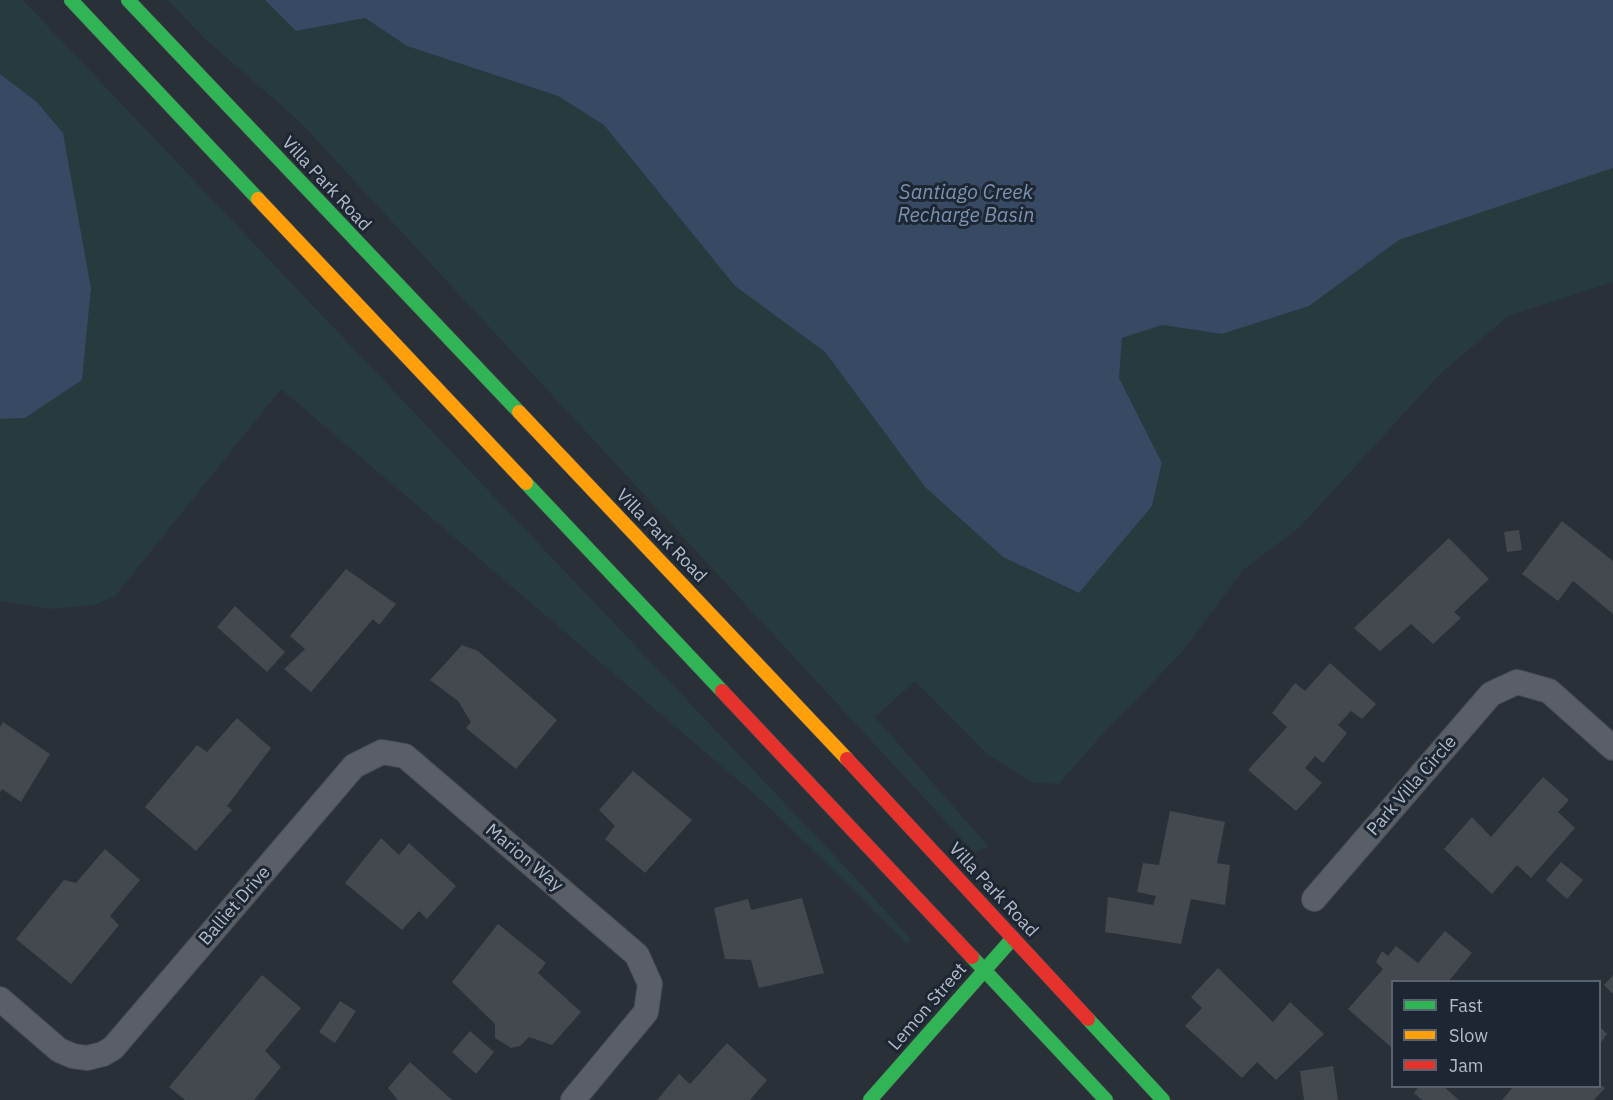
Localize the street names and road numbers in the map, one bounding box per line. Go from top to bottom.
street label: Villa Park Road [277,132,375,236]
street label: Villa Park Road [611,485,711,587]
street label: Park Villa Circle [1363,731,1461,841]
street label: Marion Way [481,819,567,897]
street label: Villa Park Road [944,838,1042,942]
street label: Balliet Drive [195,862,275,950]
street label: Lemon Street [884,959,972,1055]

